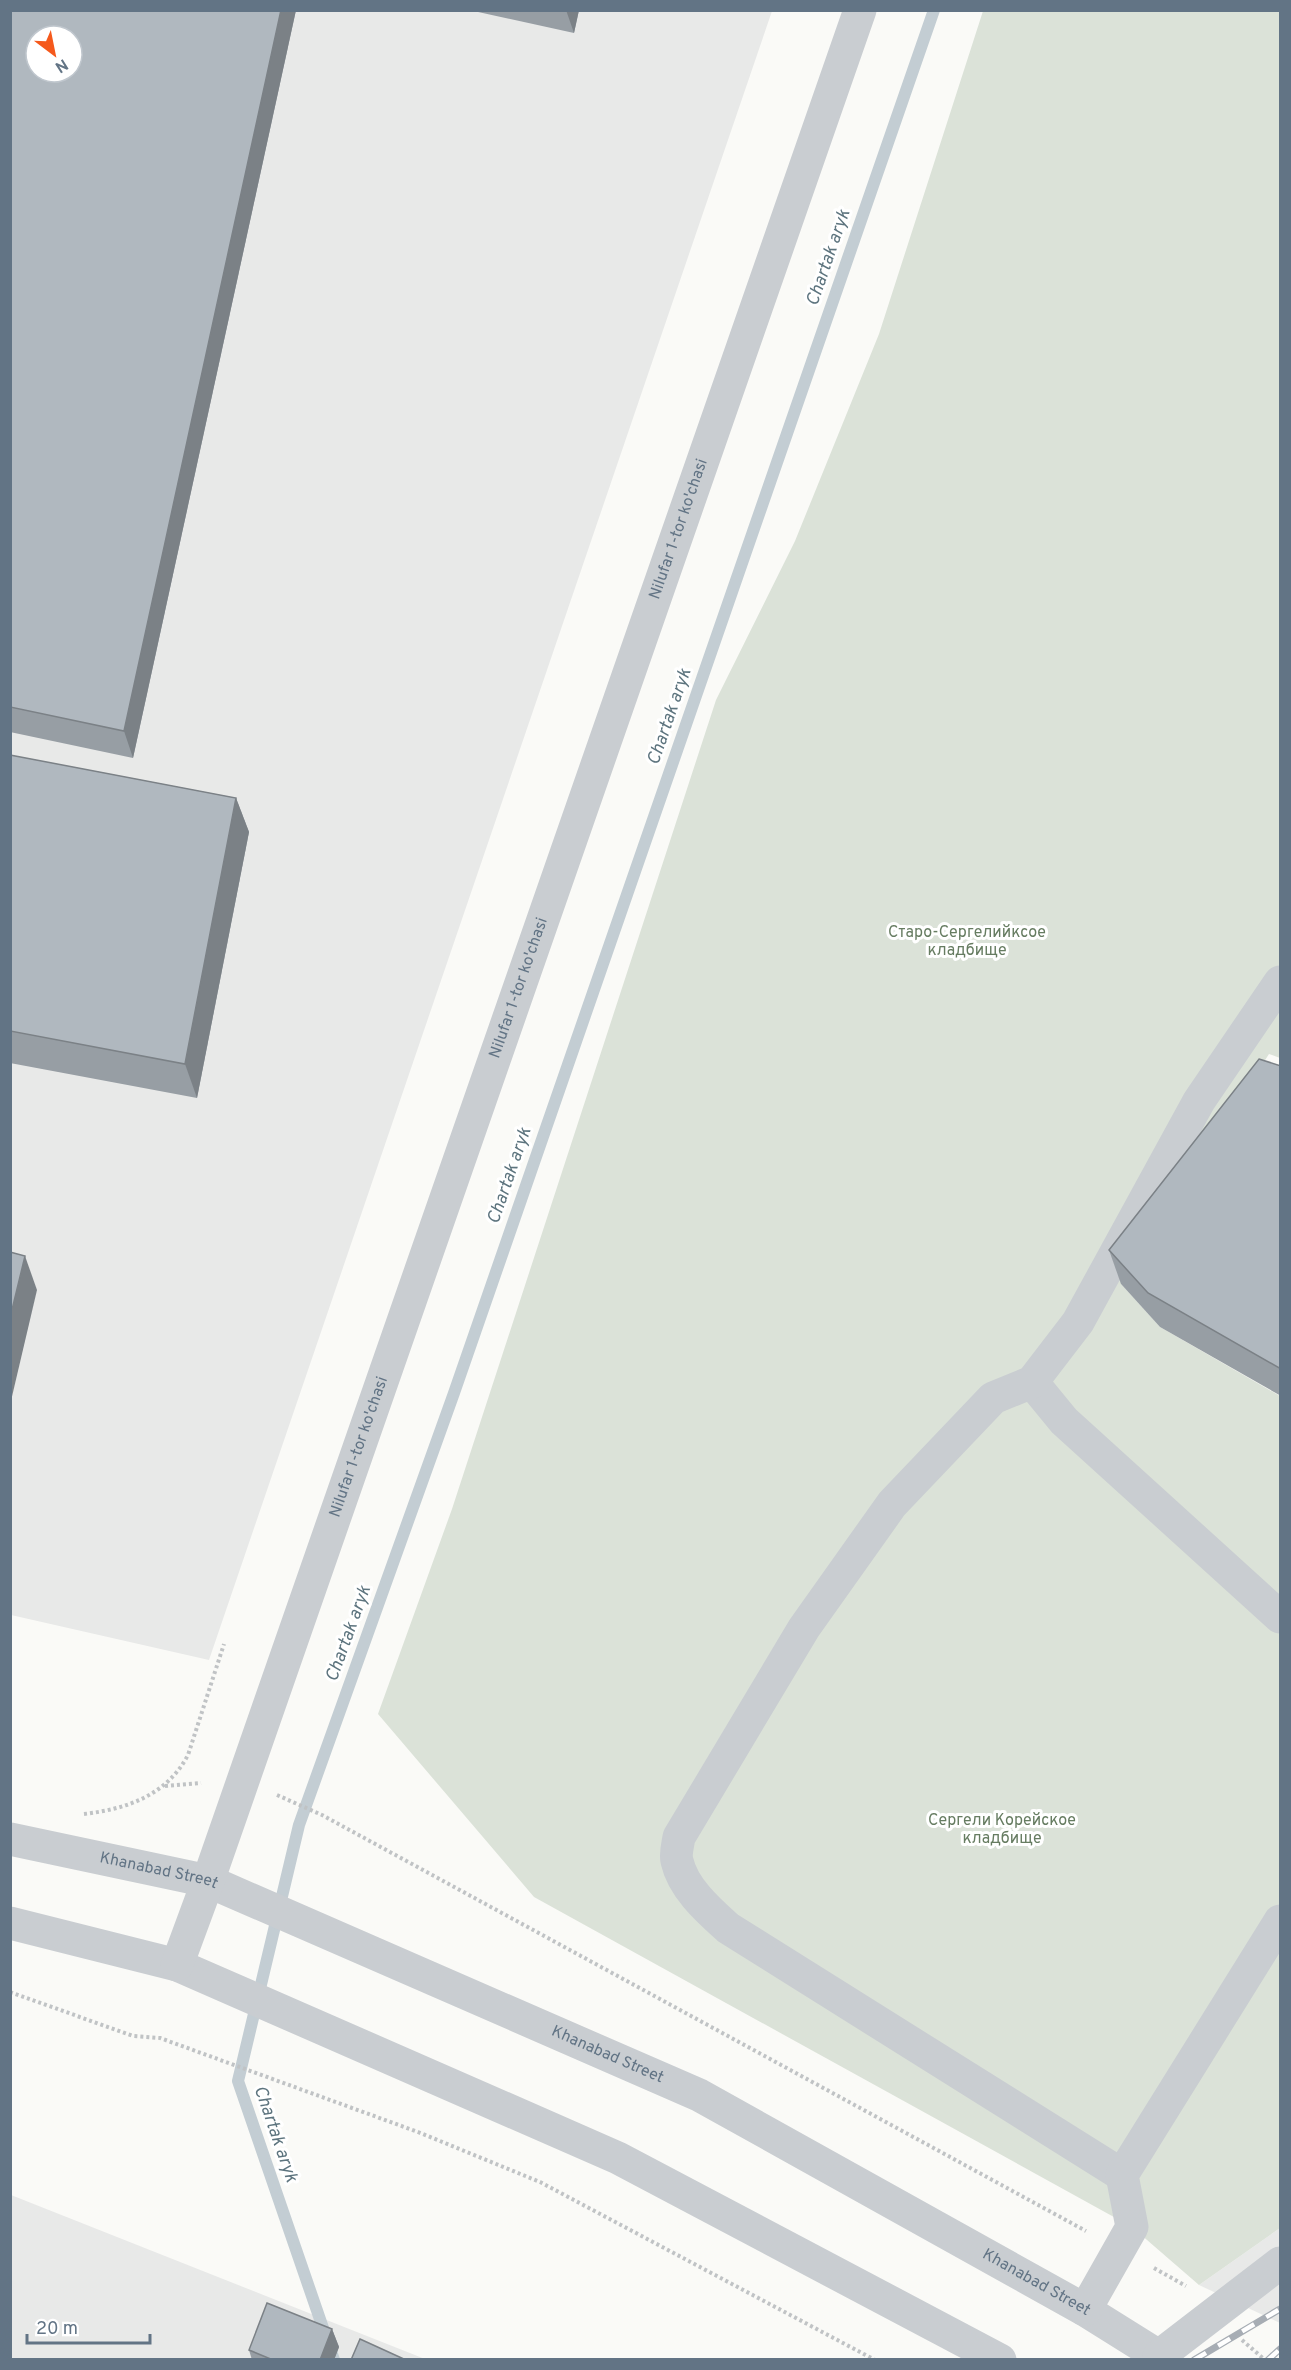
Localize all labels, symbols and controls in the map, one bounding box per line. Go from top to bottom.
north arrow [24,24,84,84]
text: N [51,53,71,77]
water label: Chartak aryk [802,206,857,309]
street label: Nilufar 1-tor ko'chasi [645,456,713,602]
water label: Chartak aryk [643,665,698,768]
street label: Nilufar 1-tor ko'chasi [485,915,553,1061]
park label: Старо-Сергелийксое кладбище [888,923,1046,961]
water label: Chartak aryk [483,1124,538,1227]
street label: Nilufar 1-tor ko'chasi [325,1374,393,1520]
water label: Chartak aryk [321,1582,377,1685]
park label: Сергели Корейское кладбище [928,1811,1076,1849]
street label: Khanabad Street [98,1848,221,1894]
street label: Khanabad Street [548,2022,667,2088]
water label: Chartak aryk [248,2083,303,2186]
street label: Khanabad Street [979,2245,1094,2321]
scale bar [27,2307,150,2345]
text: 20 m [36,2318,78,2341]

